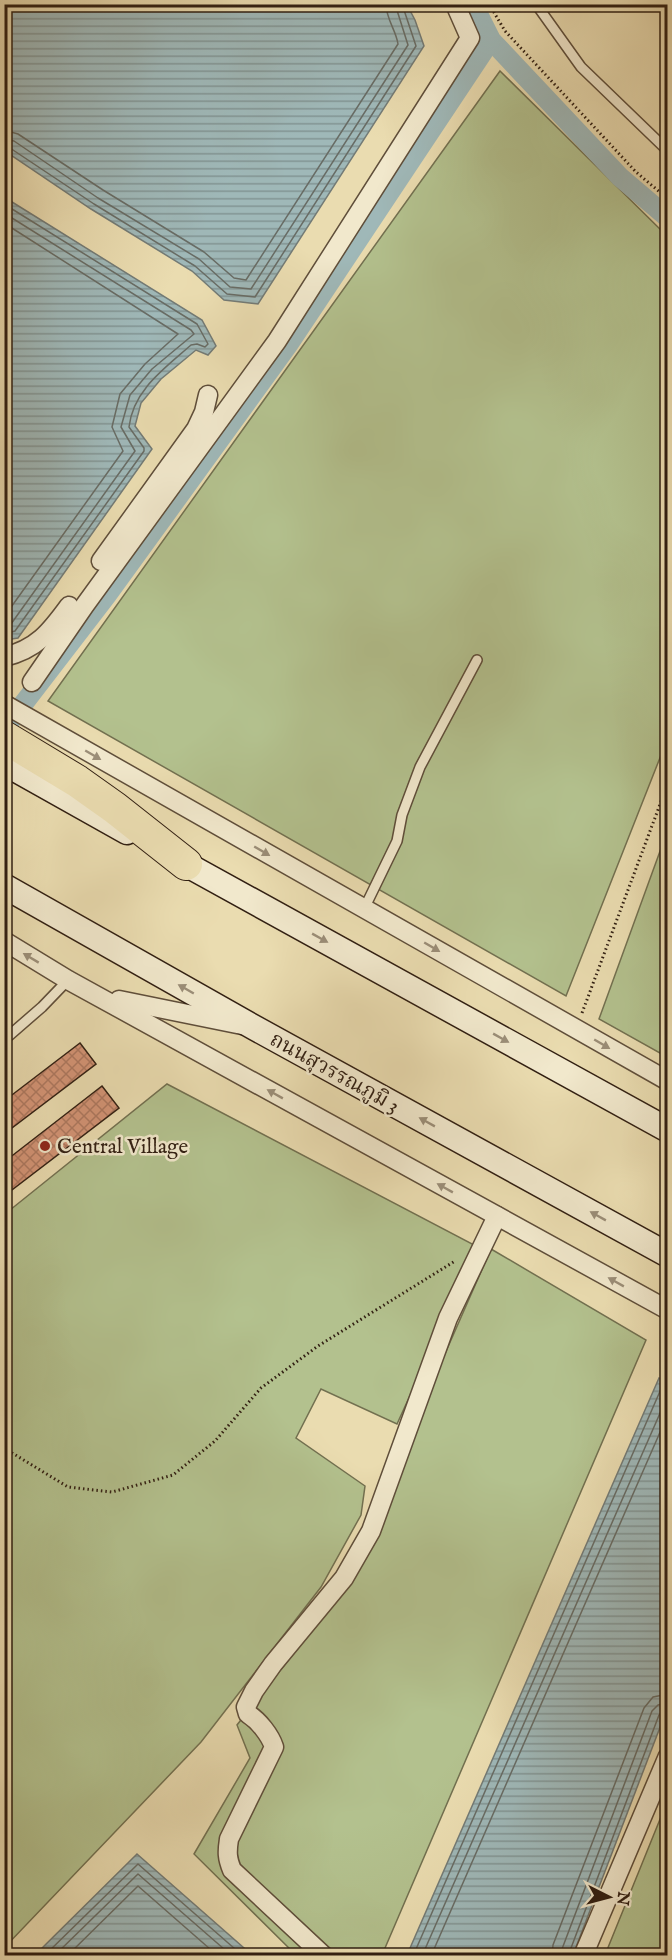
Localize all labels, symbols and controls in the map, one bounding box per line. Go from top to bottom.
one-way arrow [85,750,102,760]
one-way arrow [254,846,271,856]
one-way arrow [312,933,329,943]
one-way arrow [424,942,440,953]
one-way arrow [23,952,39,963]
one-way arrow [177,984,194,994]
street label: ถนนสุวรรณภูมิ 3 [265,1027,404,1120]
one-way arrow [493,1033,510,1043]
one-way arrow [594,1038,610,1049]
one-way arrow [266,1089,283,1099]
one-way arrow [418,1117,435,1127]
place label: Central Village [57,1134,188,1161]
marker: Central Village [38,1139,52,1153]
one-way arrow [437,1183,454,1193]
one-way arrow [589,1211,606,1221]
one-way arrow [607,1277,624,1287]
north arrow [579,1867,639,1927]
text: N [611,1889,633,1906]

